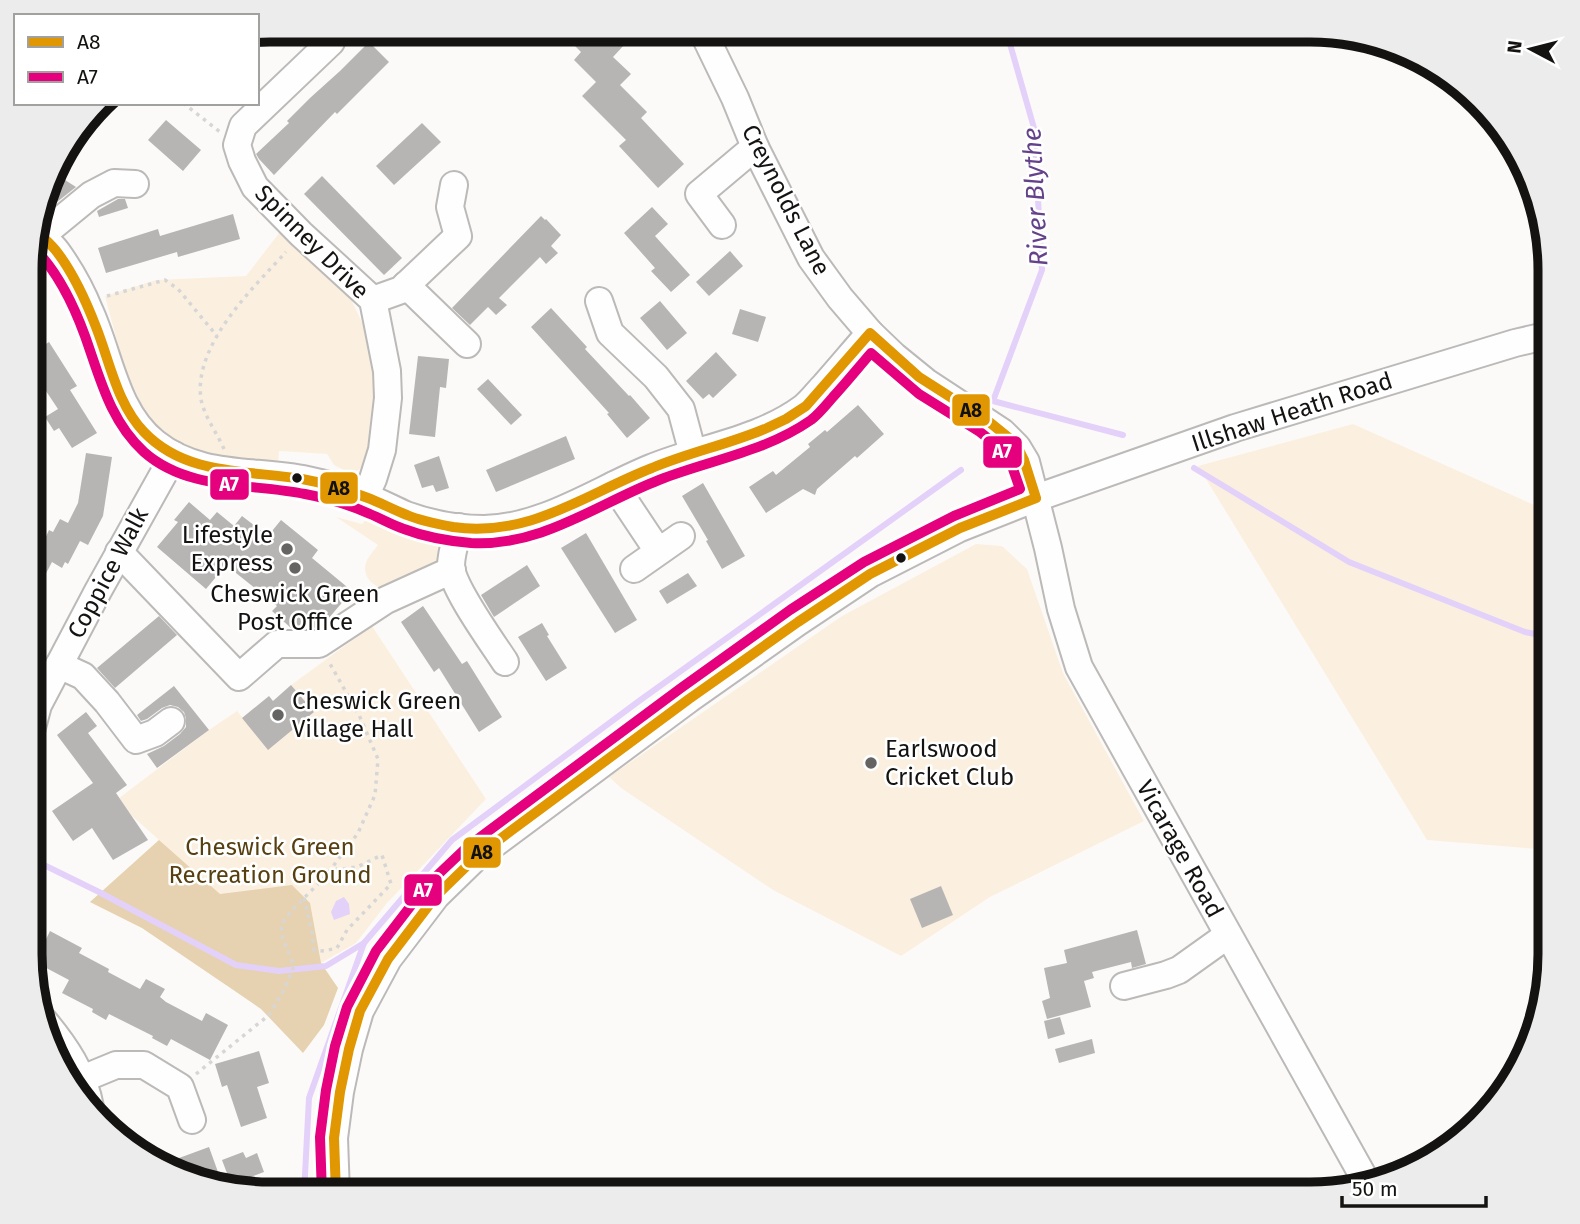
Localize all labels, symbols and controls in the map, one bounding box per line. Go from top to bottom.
legend [14,14,259,105]
north arrow [1496,14,1566,84]
text: A8 [77,29,101,55]
text: N [1502,39,1527,55]
text: A7 [77,64,98,90]
street label: Creynolds Lane [736,120,836,280]
water label: River Blythe [1016,127,1055,267]
street label: Spinney Drive [249,179,375,305]
street label: Illshaw Heath Road [1188,366,1396,458]
line badge: A8 [951,393,991,427]
text: A8 [959,399,982,422]
line badge: A7 [982,435,1023,469]
text: A7 [991,440,1012,463]
line badge: A7 [209,468,250,501]
unlabelled marker [290,471,304,485]
line badge: A8 [319,471,359,505]
text: A7 [218,473,239,496]
text: A8 [327,477,350,500]
street label: Coppice Walk [62,502,154,643]
place label: Lifestyle Express [182,521,273,577]
marker: Lifestyle Express [279,541,295,557]
unlabelled marker [894,551,908,565]
marker: Cheswick Green Post Office [287,560,303,576]
place label: Cheswick Green Post Office [210,580,380,636]
place label: Cheswick Green Village Hall [292,687,461,743]
marker: Cheswick Green Village Hall [270,707,286,723]
place label: Earlswood Cricket Club [885,735,1014,791]
marker: Earlswood Cricket Club [863,755,879,771]
street label: Vicarage Road [1131,776,1229,922]
park label: Cheswick Green Recreation Ground [168,833,372,889]
line badge: A8 [462,836,502,869]
text: A8 [470,841,493,864]
line badge: A7 [403,873,443,907]
text: A7 [412,879,433,902]
scale bar [1342,1164,1486,1208]
text: 50 m [1352,1176,1398,1202]

